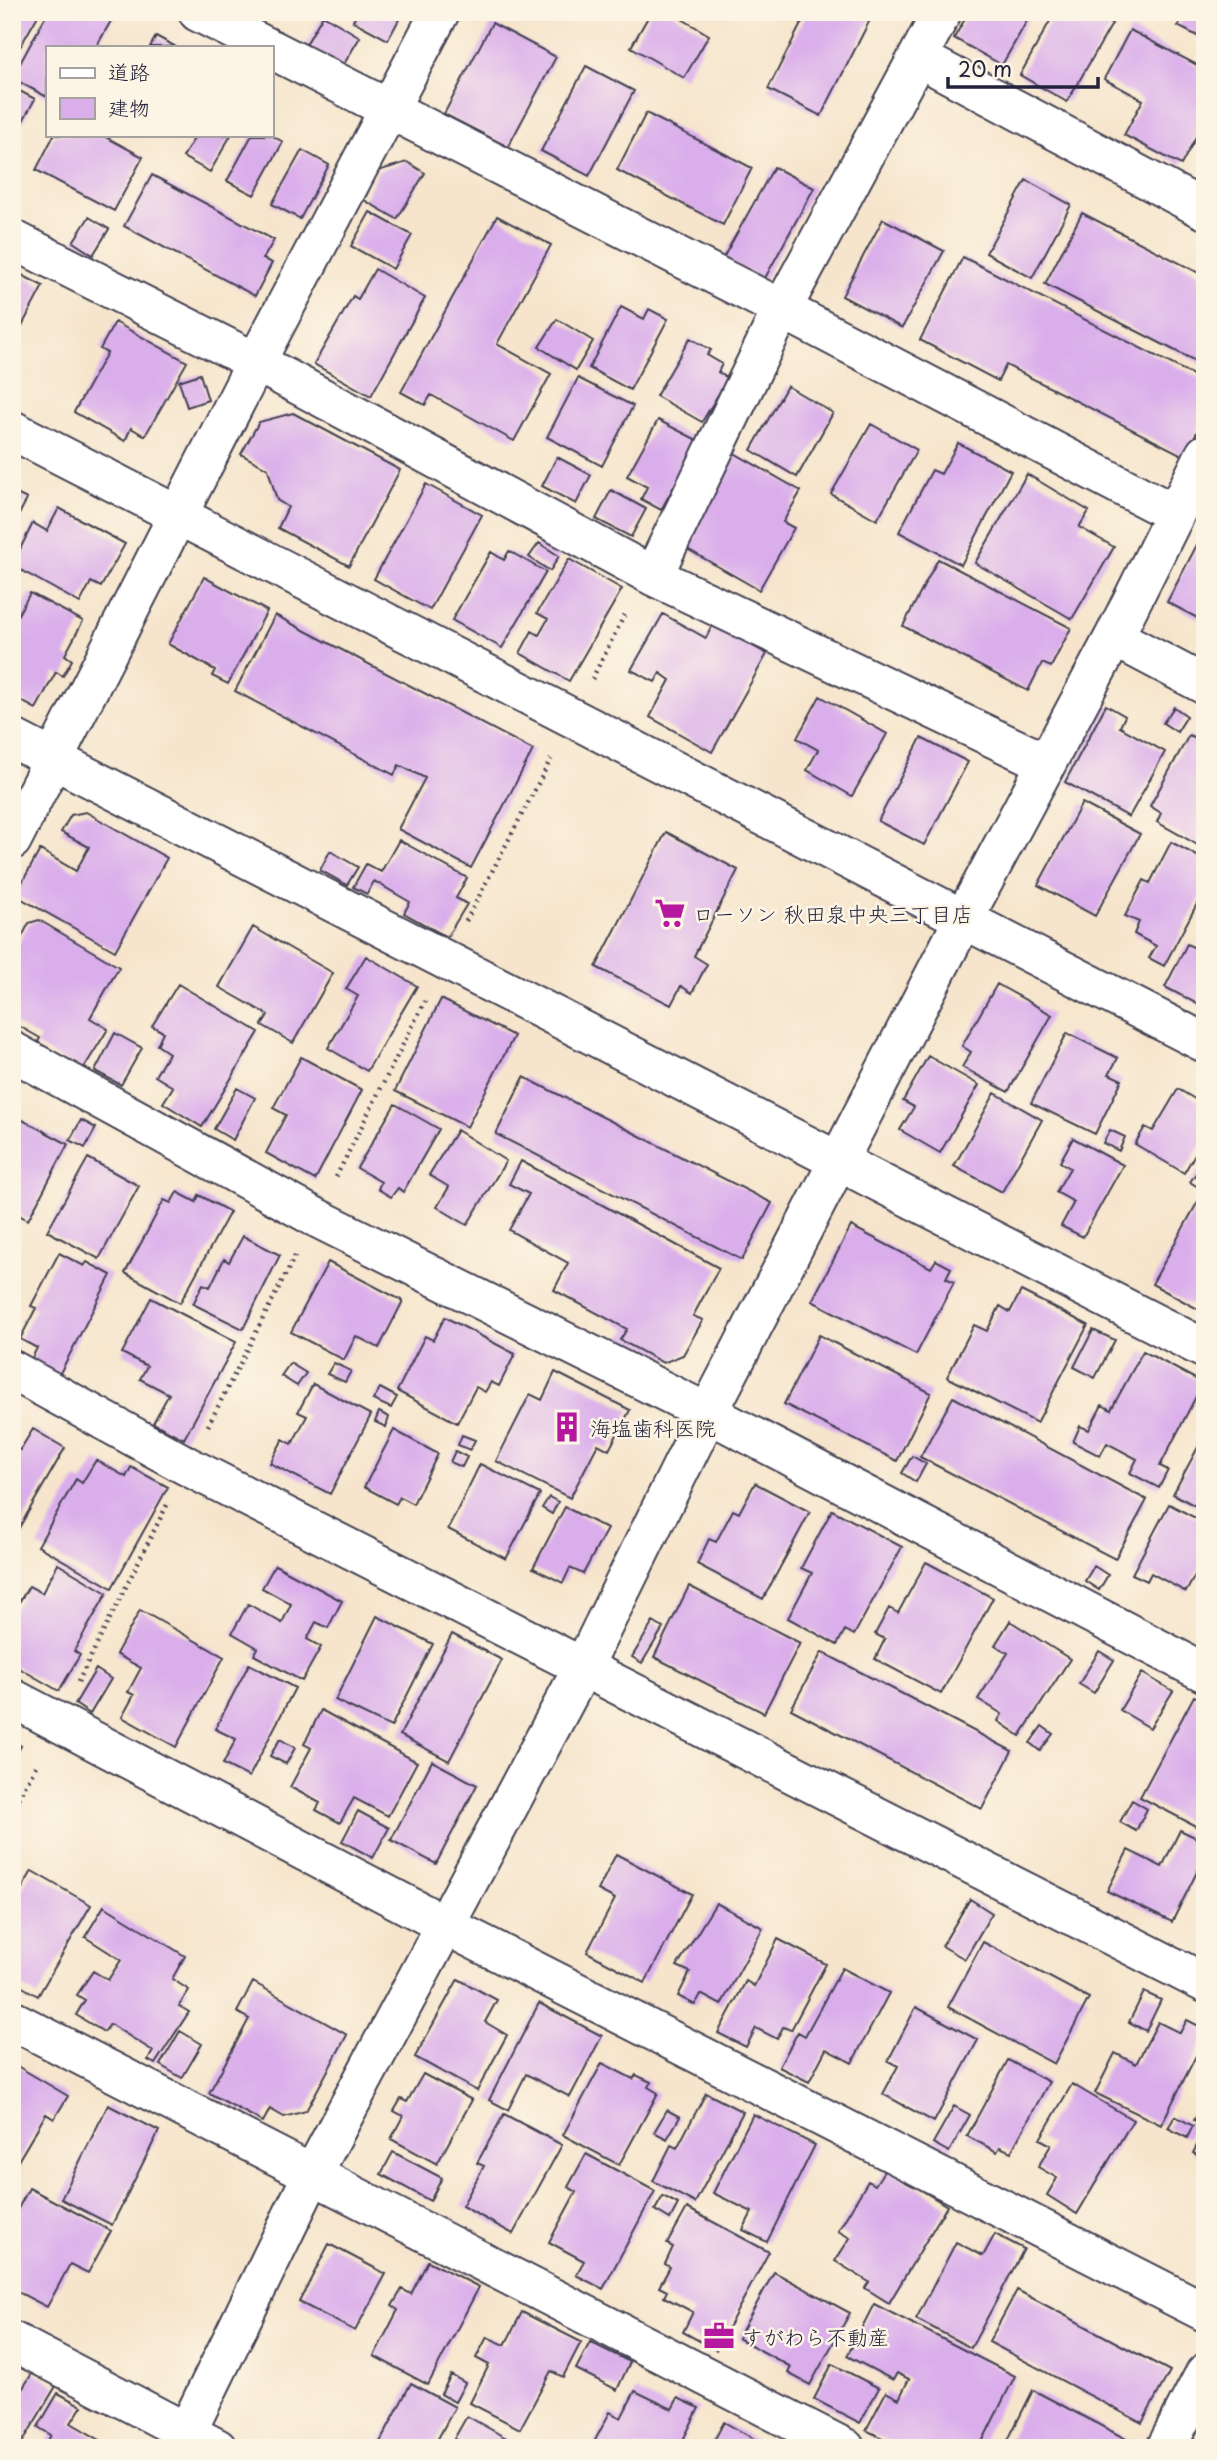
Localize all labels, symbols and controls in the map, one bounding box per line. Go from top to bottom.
legend [46,46,273,136]
scale bar [948,46,1098,90]
text: 20 m [958,52,1012,84]
text: 道路 [108,55,150,87]
text: 建物 [108,91,150,123]
supermarket icon: ローソン 秋田泉中央三丁目店 [653,896,687,930]
place label: ローソン 秋田泉中央三丁目店 [693,897,973,929]
building icon: 海塩歯科医院 [550,1410,584,1444]
place label: 海塩歯科医院 [590,1411,716,1443]
office icon: すがわら不動産 [702,2319,736,2353]
place label: すがわら不動産 [742,2320,889,2352]

